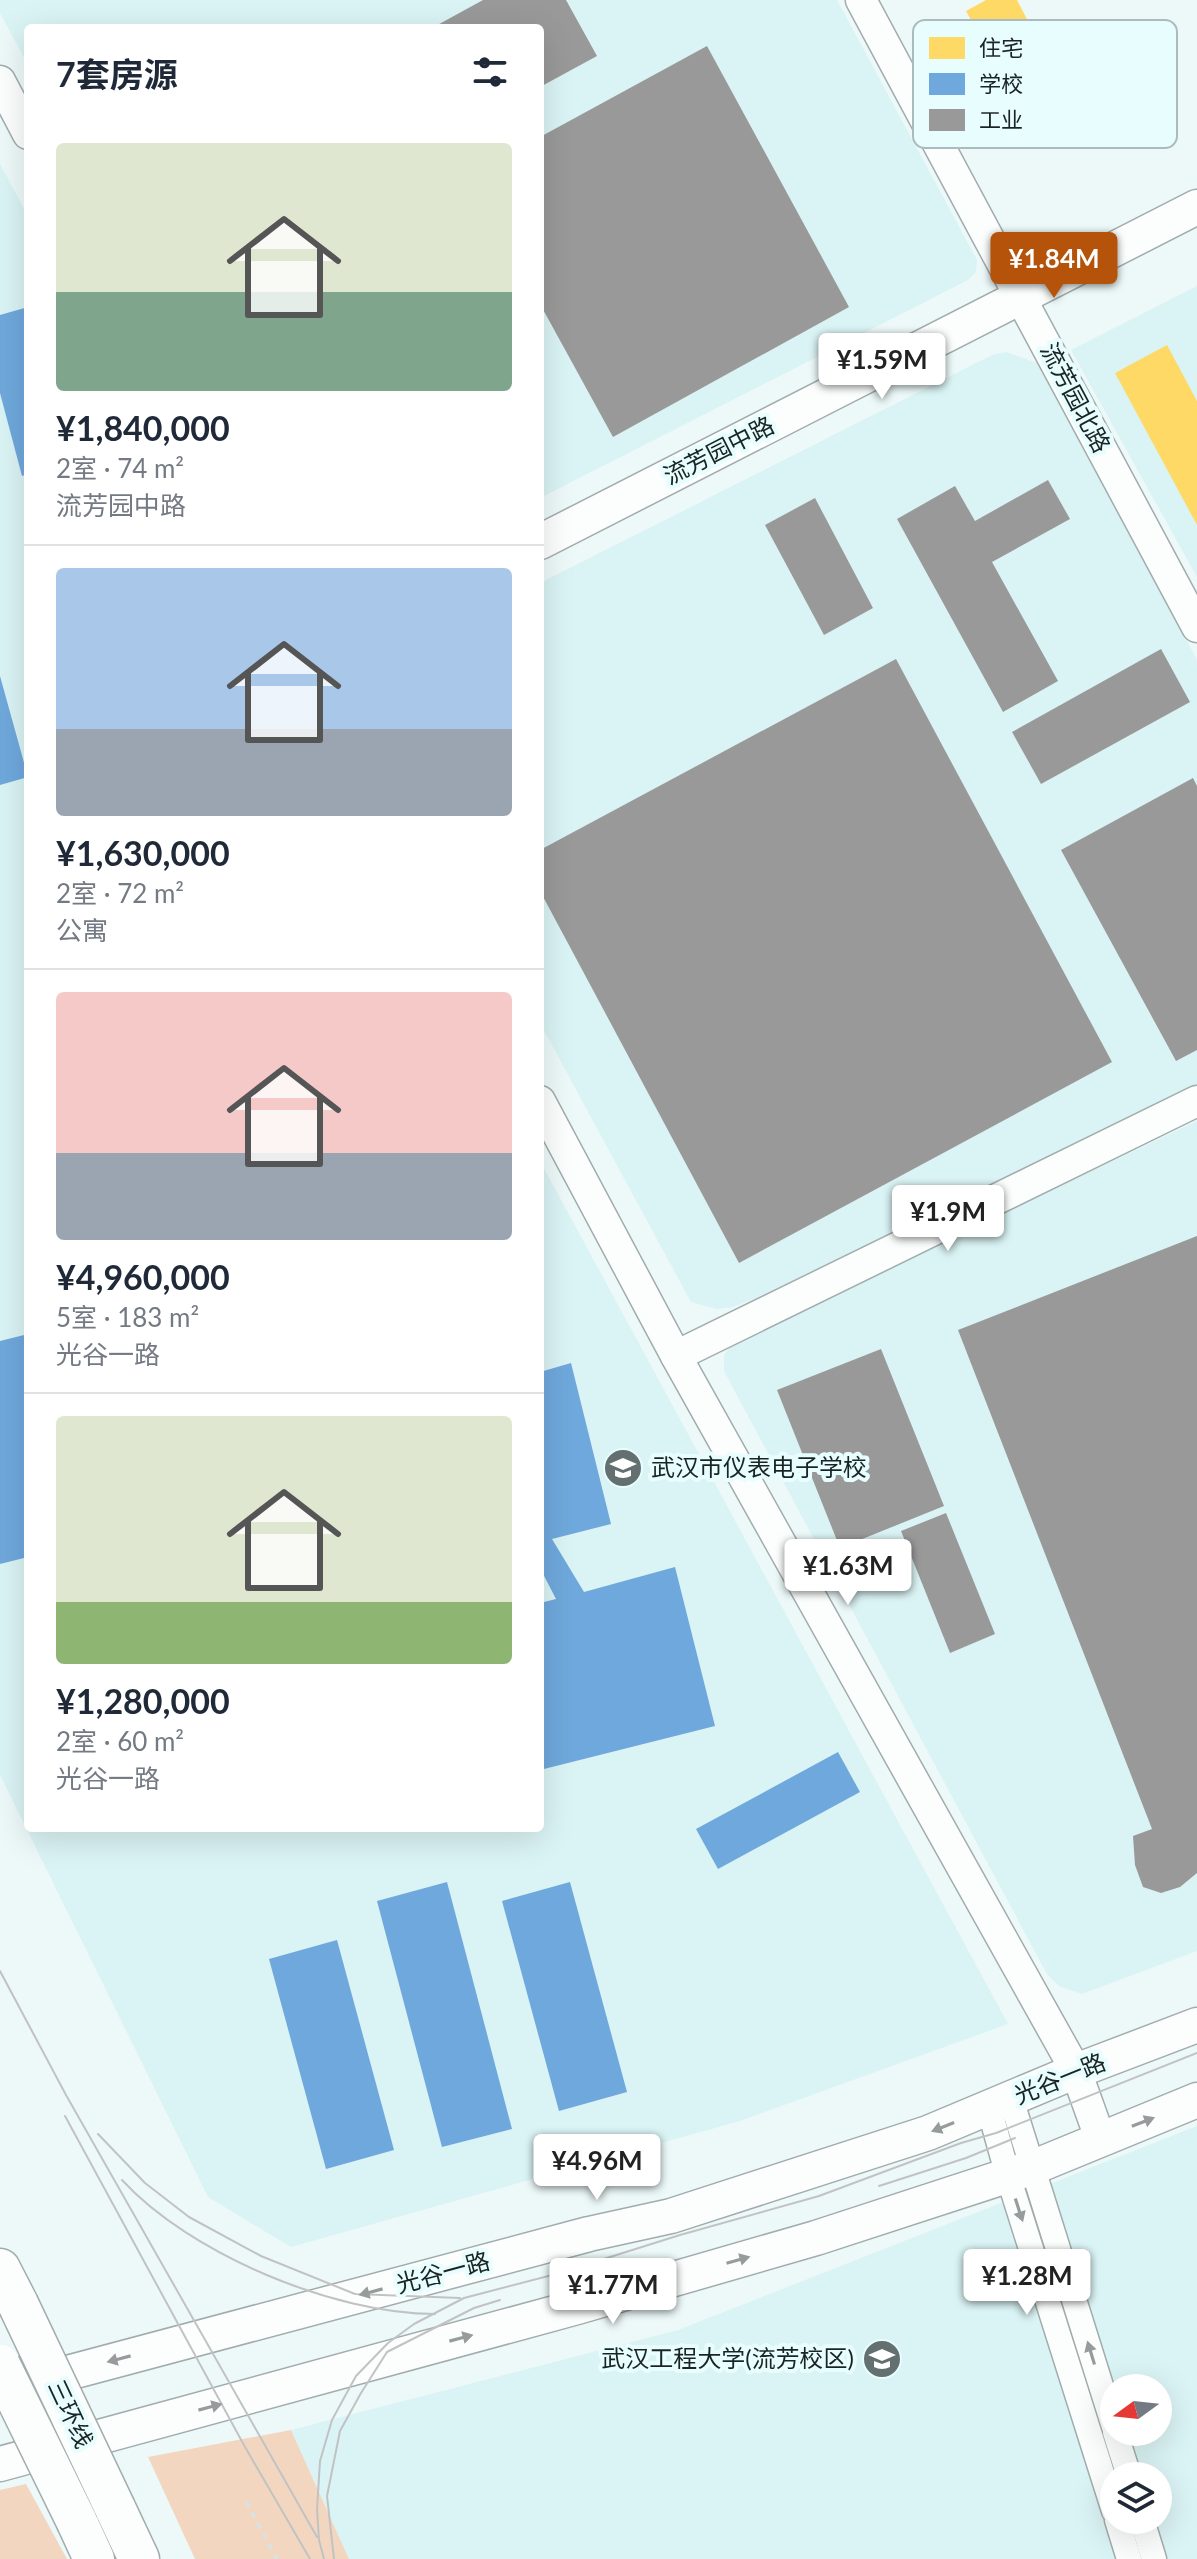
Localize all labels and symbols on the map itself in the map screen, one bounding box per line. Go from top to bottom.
legend [913,20,1177,148]
text: 住宅 [979,34,1023,61]
text: 学校 [979,70,1023,97]
text: 工业 [979,106,1023,133]
pin: ¥1.84M [989,232,1119,300]
pin: ¥1.59M [817,333,947,401]
street label: 流芳园北路 [1035,338,1117,457]
street label: 流芳园中路 [658,410,778,490]
pin: ¥1.9M [892,1185,1004,1253]
school or university icon: 武汉市仪表电子学校 [602,1447,644,1489]
place label: 武汉市仪表电子学校 [651,1452,867,1481]
pin: ¥1.63M [783,1539,913,1607]
street label: 光谷一路 [1010,2046,1109,2109]
one-way arrow [1131,2115,1155,2128]
one-way arrow [931,2121,955,2134]
pin: ¥4.96M [532,2134,662,2202]
one-way arrow [1013,2198,1026,2222]
street label: 光谷一路 [392,2245,493,2298]
pin: ¥1.28M [962,2249,1092,2317]
one-way arrow [727,2253,751,2266]
pin: ¥1.77M [548,2258,678,2326]
one-way arrow [358,2286,382,2299]
one-way arrow [449,2332,474,2344]
school or university icon: 武汉工程大学(流芳校区) [861,2338,903,2380]
one-way arrow [1084,2340,1097,2364]
place label: 武汉工程大学(流芳校区) [601,2343,854,2372]
one-way arrow [107,2354,132,2366]
north arrow [1100,2374,1172,2446]
street label: 三环线 [43,2375,100,2452]
one-way arrow [199,2400,223,2413]

